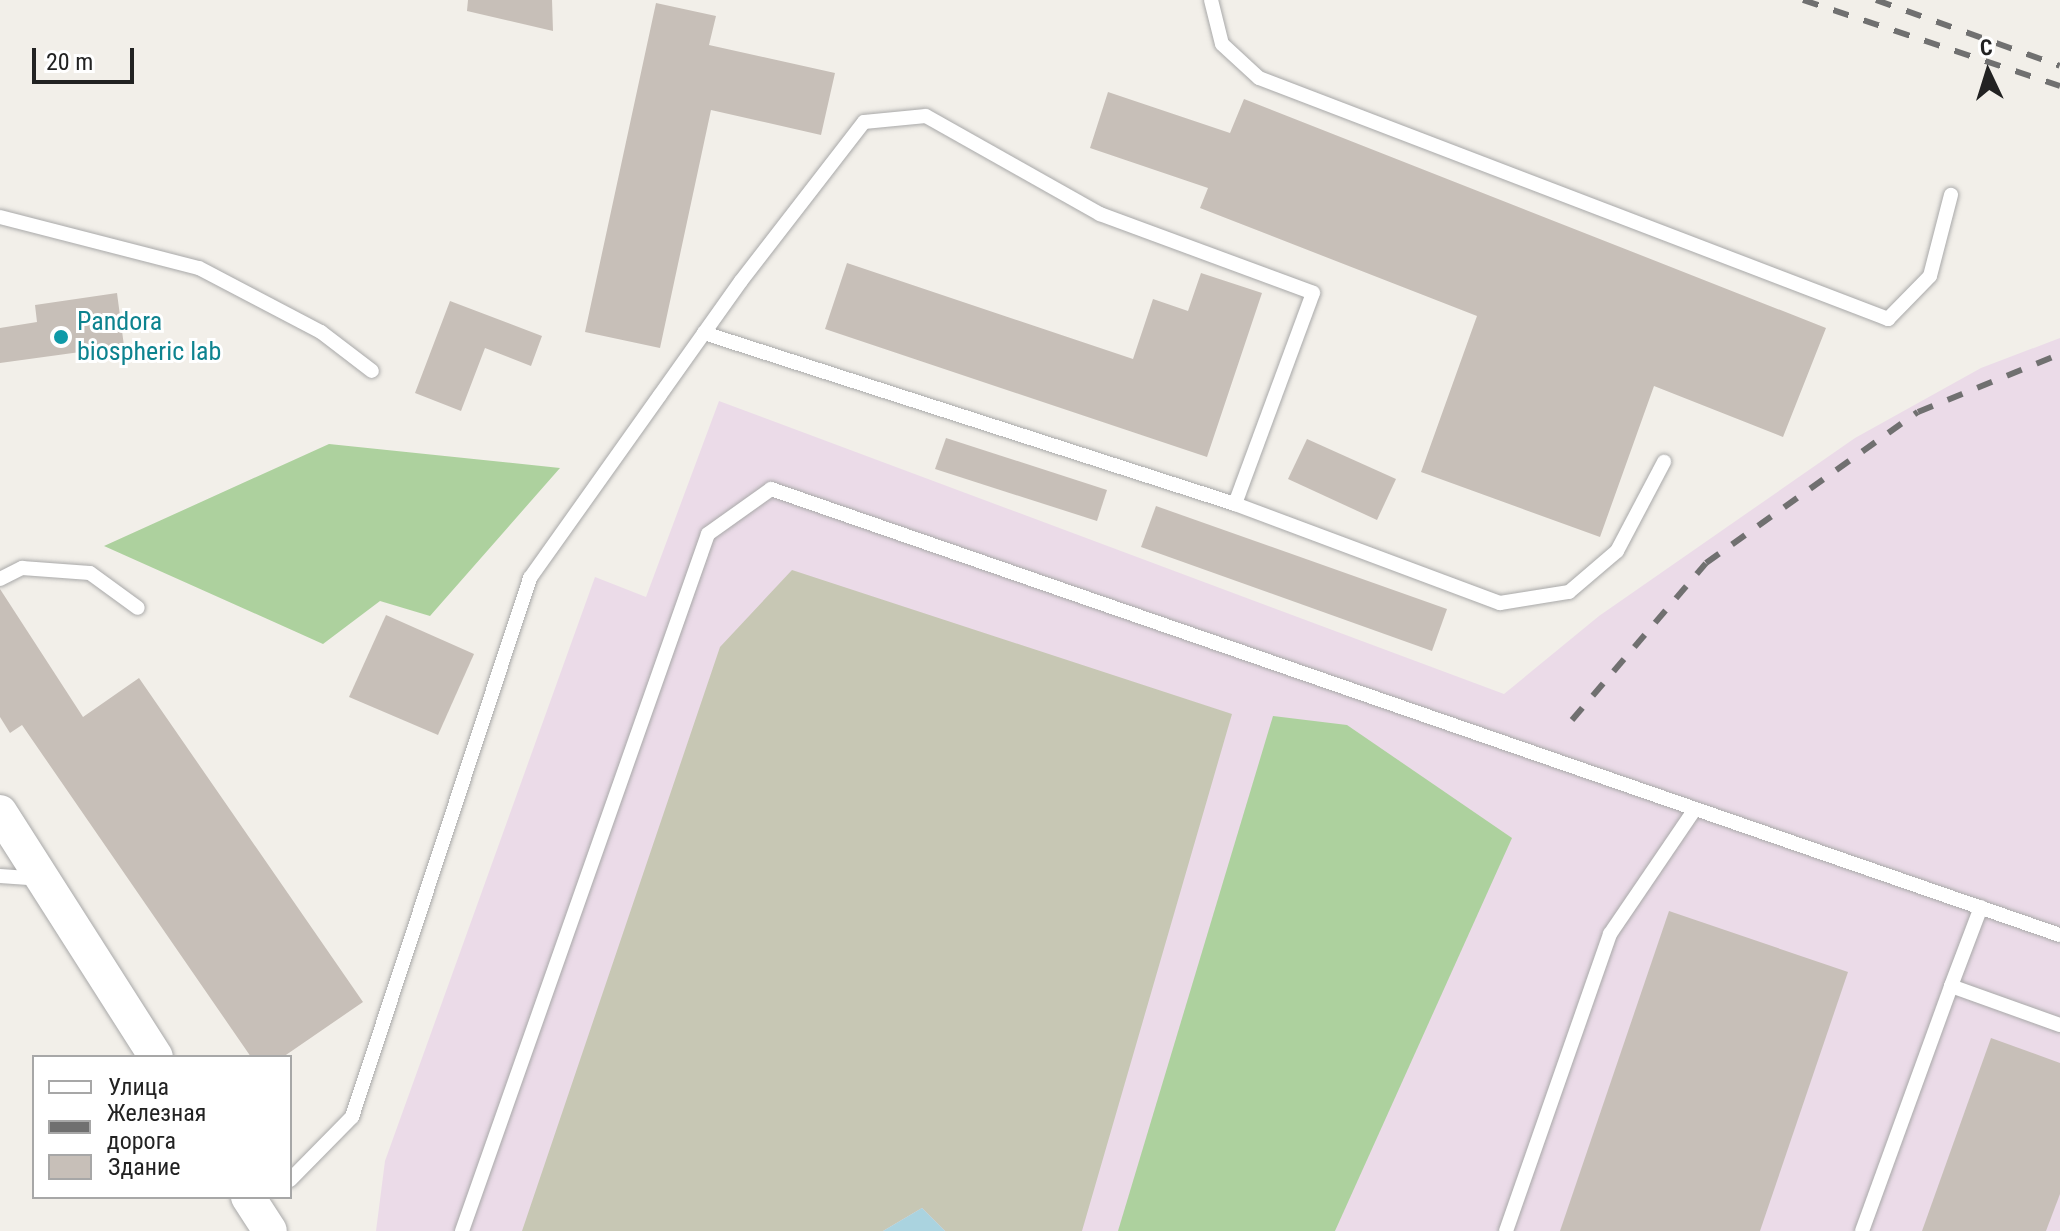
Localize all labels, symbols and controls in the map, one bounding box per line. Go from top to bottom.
scale bar [36,32,138,82]
north arrow [1948,32,2028,112]
text: С [1979,35,1993,60]
text: 20 m [46,48,93,76]
place label: Pandora biospheric lab [77,306,221,368]
marker: Pandora biospheric lab [52,328,70,346]
legend [32,1055,292,1199]
text: Улица [108,1073,169,1101]
text: Железная дорога [107,1099,206,1155]
text: Здание [108,1153,180,1181]

